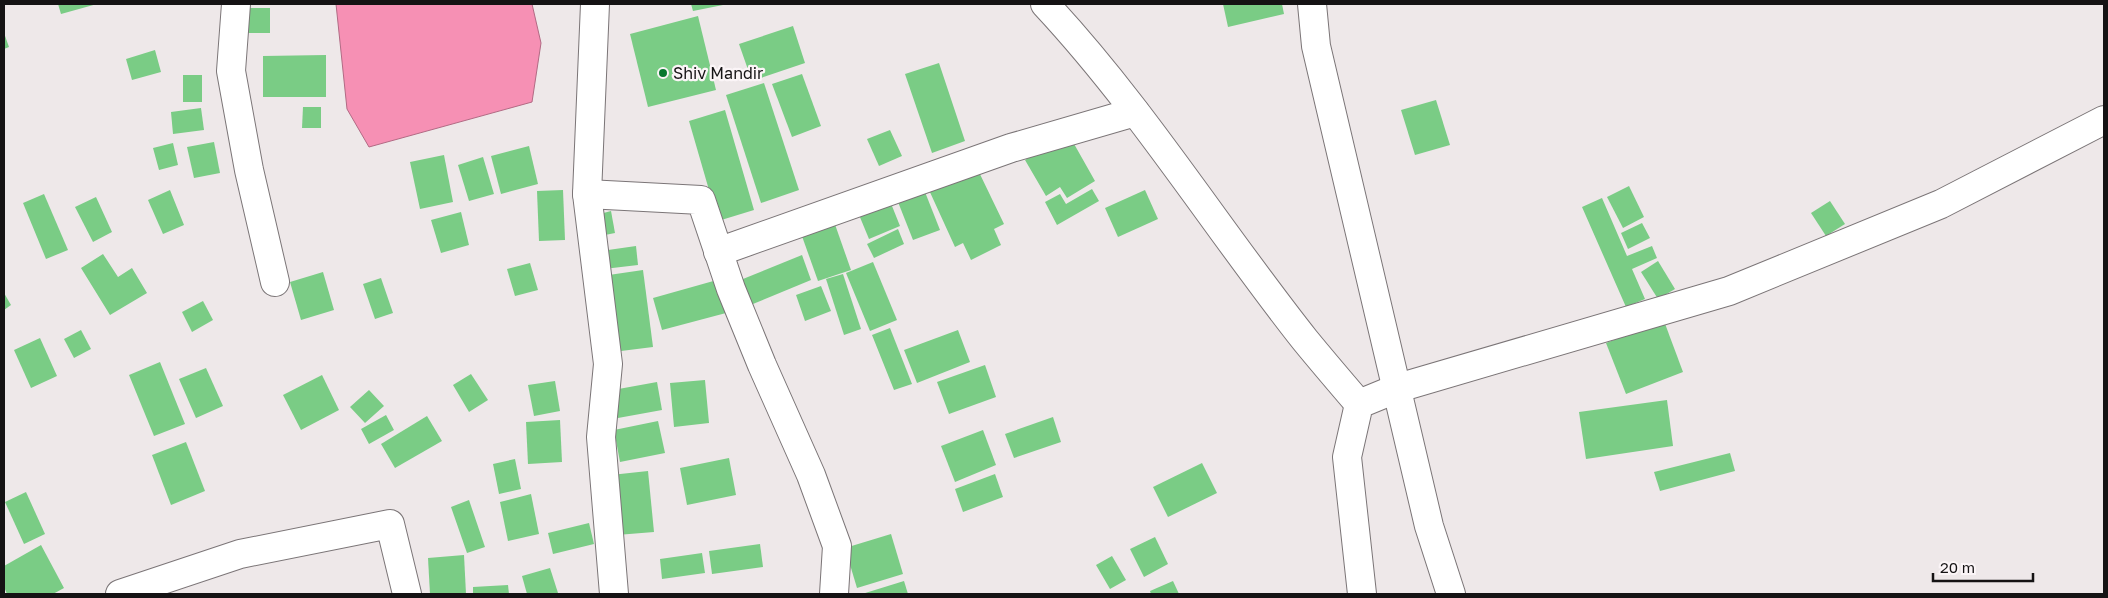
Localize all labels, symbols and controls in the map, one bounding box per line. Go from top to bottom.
place label: Shiv Mandir [673,63,763,83]
marker: Shiv Mandir [657,67,669,79]
scale bar [1933,550,2033,582]
text: 20 m [1940,558,1975,576]

